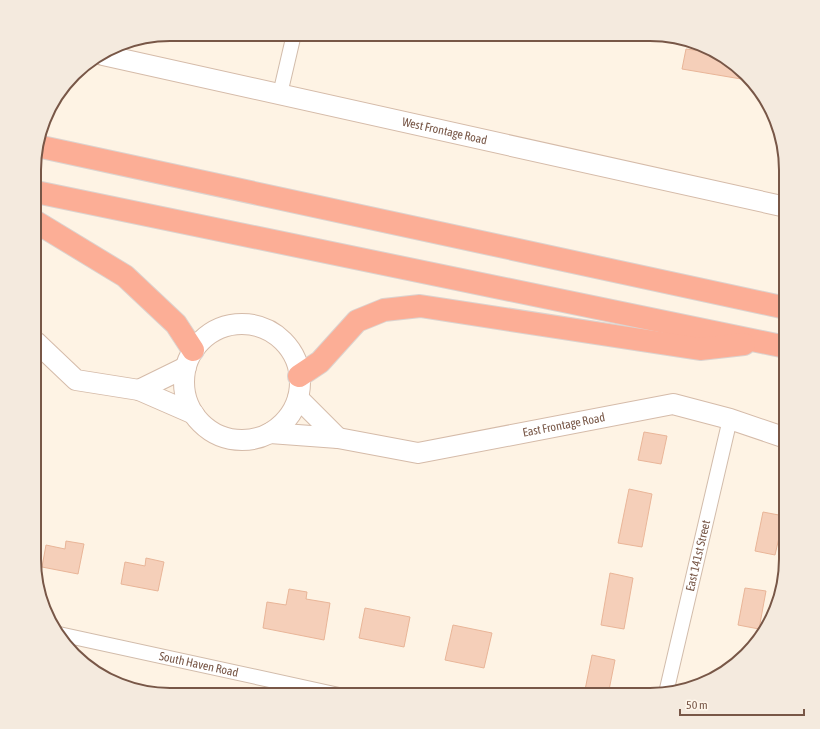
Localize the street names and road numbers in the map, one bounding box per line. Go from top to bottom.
street label: West Frontage Road [401,115,489,147]
street label: East Frontage Road [521,410,606,440]
street label: East 141st Street [683,518,713,593]
street label: South Haven Road [158,649,240,680]

